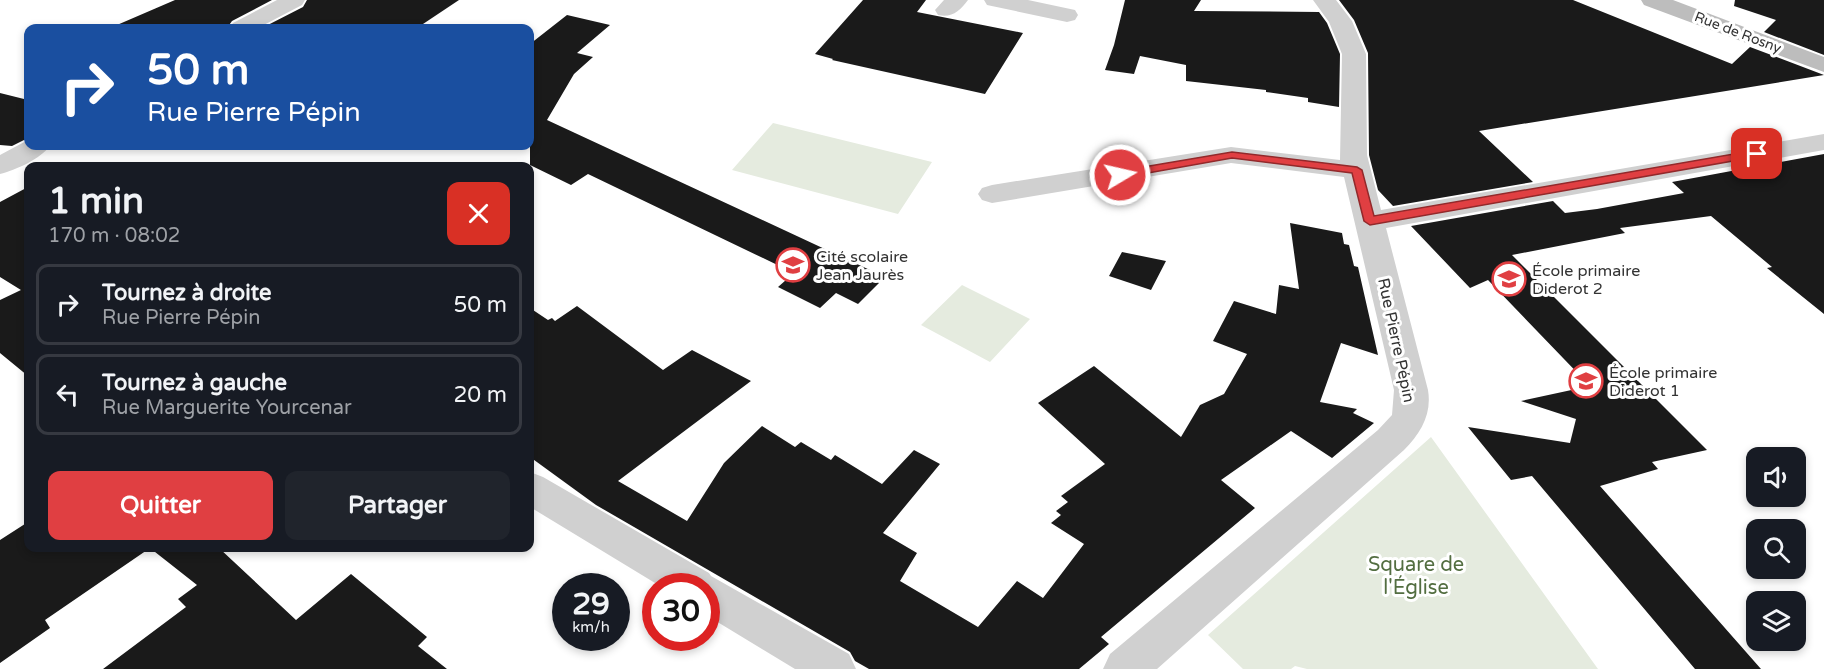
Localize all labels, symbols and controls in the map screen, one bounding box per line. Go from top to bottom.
street label: Rue de Rosny [1692,8,1784,57]
text: 50 m [147,45,249,96]
icon: right [48,48,126,126]
text: Rue Pierre Pépin [147,96,361,129]
pin [1731,128,1782,179]
icon: arrive [1740,137,1773,170]
position arrow [1088,143,1152,207]
text: 1 min [48,180,144,223]
button: close [447,182,510,245]
text: 170 m · 08:02 [48,224,180,248]
school or university icon: Cité scolaire Jean Jaurès [775,247,811,283]
place label: Cité scolaire Jean Jaurès [816,247,908,285]
school or university icon: École primaire Diderot 2 [1491,261,1527,297]
place label: École primaire Diderot 2 [1532,261,1640,299]
street label: Rue Pierre Pépin [1373,276,1419,404]
text: Tournez à droite [102,280,271,306]
icon: right [51,288,84,321]
text: 50 m [453,292,507,318]
text: Rue Pierre Pépin [102,306,260,330]
school or university icon: École primaire Diderot 1 [1568,363,1604,399]
place label: École primaire Diderot 1 [1609,363,1717,401]
text: Tournez à gauche [102,370,287,396]
icon: left [51,378,84,411]
text: 20 m [453,382,507,408]
text: Rue Marguerite Yourcenar [102,396,352,420]
map controls [1746,447,1806,651]
button: sound [1746,447,1806,507]
button: Quitter [48,471,273,540]
button: Partager [285,471,510,540]
button: search [1746,519,1806,579]
park label: Square de l'Église [1368,553,1464,600]
speed limit sign: 30 [642,573,720,651]
text: 29 [572,586,610,623]
button: layers [1746,591,1806,651]
text: km/h [572,618,610,636]

